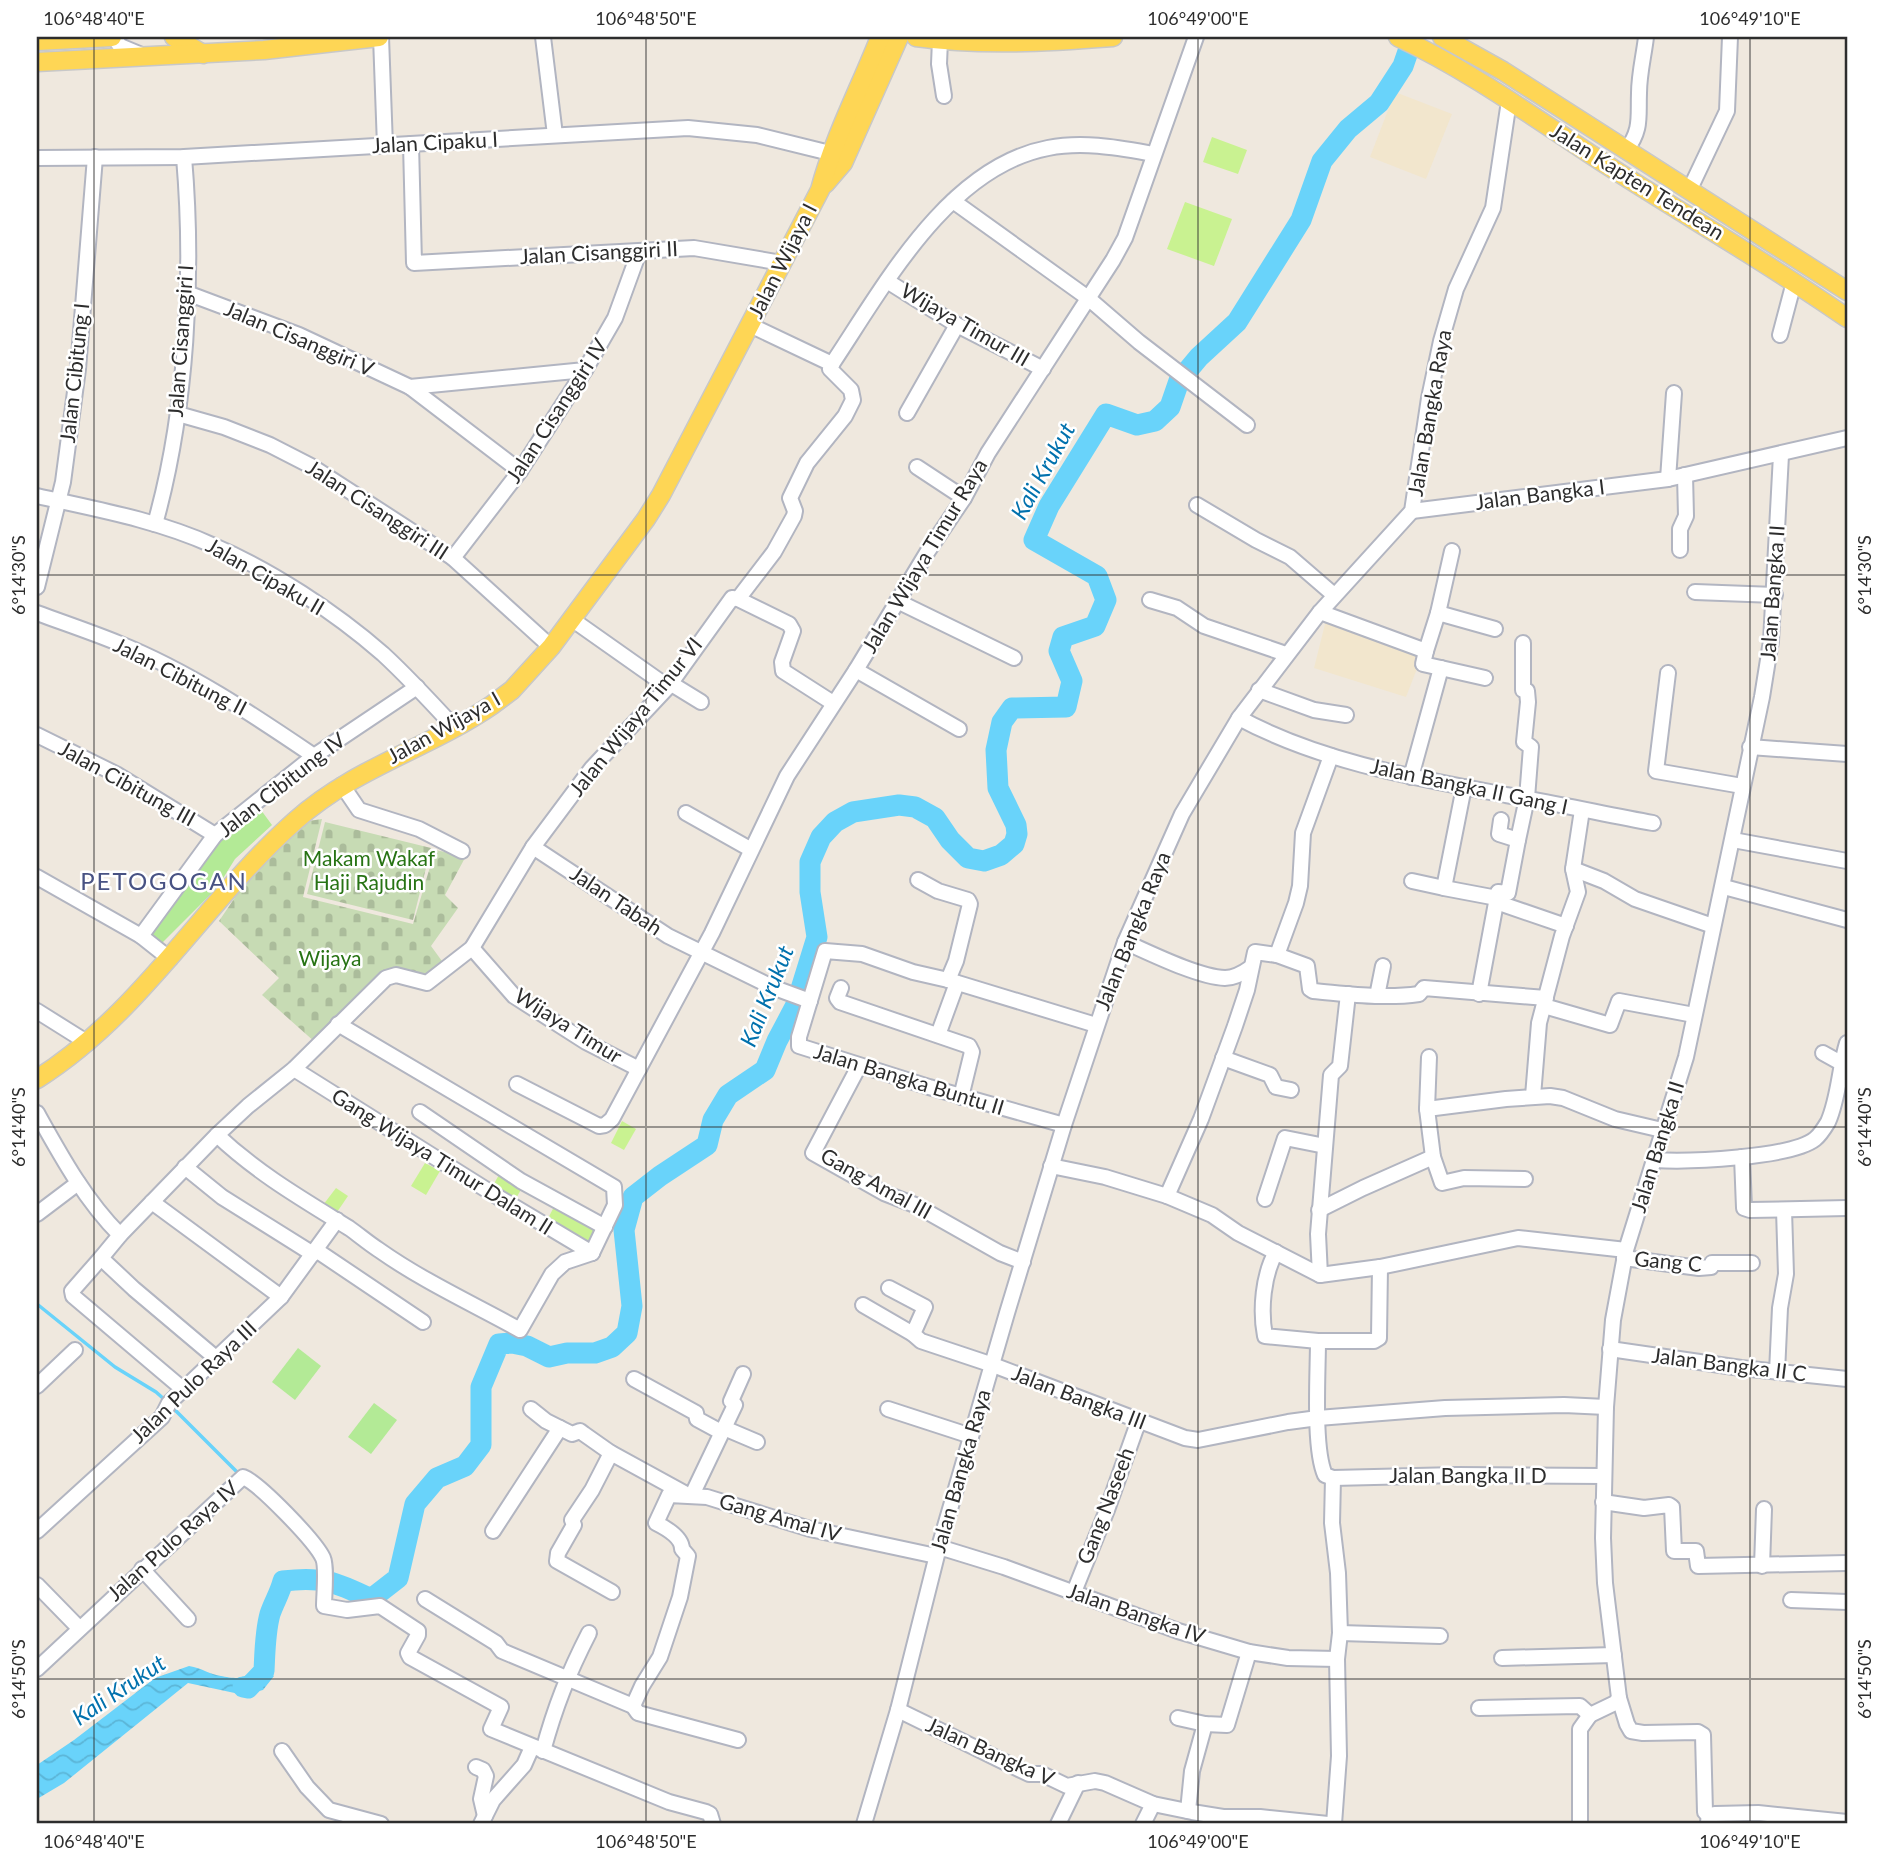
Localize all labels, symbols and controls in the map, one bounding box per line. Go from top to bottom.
text: 106°48'40"E [43,7,145,29]
text: 106°48'50"E [595,7,697,29]
text: 106°49'00"E [1147,7,1249,29]
text: 106°49'10"E [1699,7,1801,29]
street label: Jalan Kapten Tendean [1546,117,1729,244]
street label: Jalan Cipaku I [371,126,499,157]
street label: Jalan Wijaya I [742,199,821,322]
street label: Jalan Cisanggiri II [519,235,679,268]
street label: Jalan Cisanggiri I [162,264,197,418]
street label: Wijaya Timur III [897,277,1034,371]
street label: Jalan Cisanggiri V [221,295,379,381]
street label: Jalan Cibitung I [54,302,93,444]
street label: Jalan Bangka Raya [1402,328,1455,498]
street label: Jalan Cisanggiri IV [500,333,612,487]
water label: Kali Krukut [1004,417,1080,524]
street label: Jalan Cisanggiri III [302,454,453,564]
street label: Jalan Wijaya Timur Raya [856,454,992,657]
street label: Jalan Bangka I [1474,473,1606,514]
street label: Jalan Bangka II [1754,524,1789,662]
street label: Jalan Cipaku II [202,532,329,620]
text: 6°14'30"S [7,535,29,615]
text: 6°14'30"S [1853,535,1875,615]
street label: Jalan Cibitung II [110,631,252,720]
street label: Jalan Wijaya Timur VI [563,632,707,801]
street label: Jalan Wijaya I [382,685,504,768]
street label: Jalan Cibitung IV [212,726,350,841]
street label: Jalan Cibitung III [55,735,200,831]
street label: Jalan Bangka II Gang I [1368,752,1570,819]
park label: Makam Wakaf Haji Rajudin [303,845,436,894]
street label: Jalan Bangka Raya [1088,848,1175,1013]
street label: Jalan Tabah [566,860,667,940]
district label: PETOGOGAN [80,866,248,895]
water label: Kali Krukut [733,941,799,1050]
park label: Wijaya [299,945,362,970]
street label: Wijaya Timur [511,982,627,1068]
street label: Jalan Bangka Buntu II [811,1038,1007,1119]
street label: Jalan Bangka II [1625,1078,1688,1215]
street label: Gang Wijaya Timur Dalam II [328,1082,558,1239]
text: 6°14'40"S [7,1087,29,1167]
text: 6°14'40"S [1853,1087,1875,1167]
street label: Gang Amal III [817,1142,937,1223]
street label: Gang C [1633,1245,1703,1276]
street label: Jalan Pulo Raya III [125,1315,261,1447]
street label: Jalan Bangka II C [1650,1342,1808,1385]
street label: Jalan Bangka III [1009,1359,1150,1434]
street label: Jalan Bangka Raya [924,1386,995,1555]
street label: Gang Naseeh [1071,1444,1138,1567]
street label: Jalan Bangka II D [1389,1462,1547,1487]
street label: Jalan Pulo Raya IV [101,1474,243,1605]
street label: Gang Amal IV [717,1487,845,1546]
street label: Jalan Bangka IV [1064,1577,1210,1648]
text: 6°14'50"S [7,1639,29,1719]
text: 6°14'50"S [1853,1639,1875,1719]
water label: Kali Krukut [66,1648,170,1731]
street label: Jalan Bangka V [923,1711,1059,1790]
text: 106°48'40"E [43,1830,145,1852]
text: 106°48'50"E [595,1830,697,1852]
text: 106°49'00"E [1147,1830,1249,1852]
text: 106°49'10"E [1699,1830,1801,1852]

